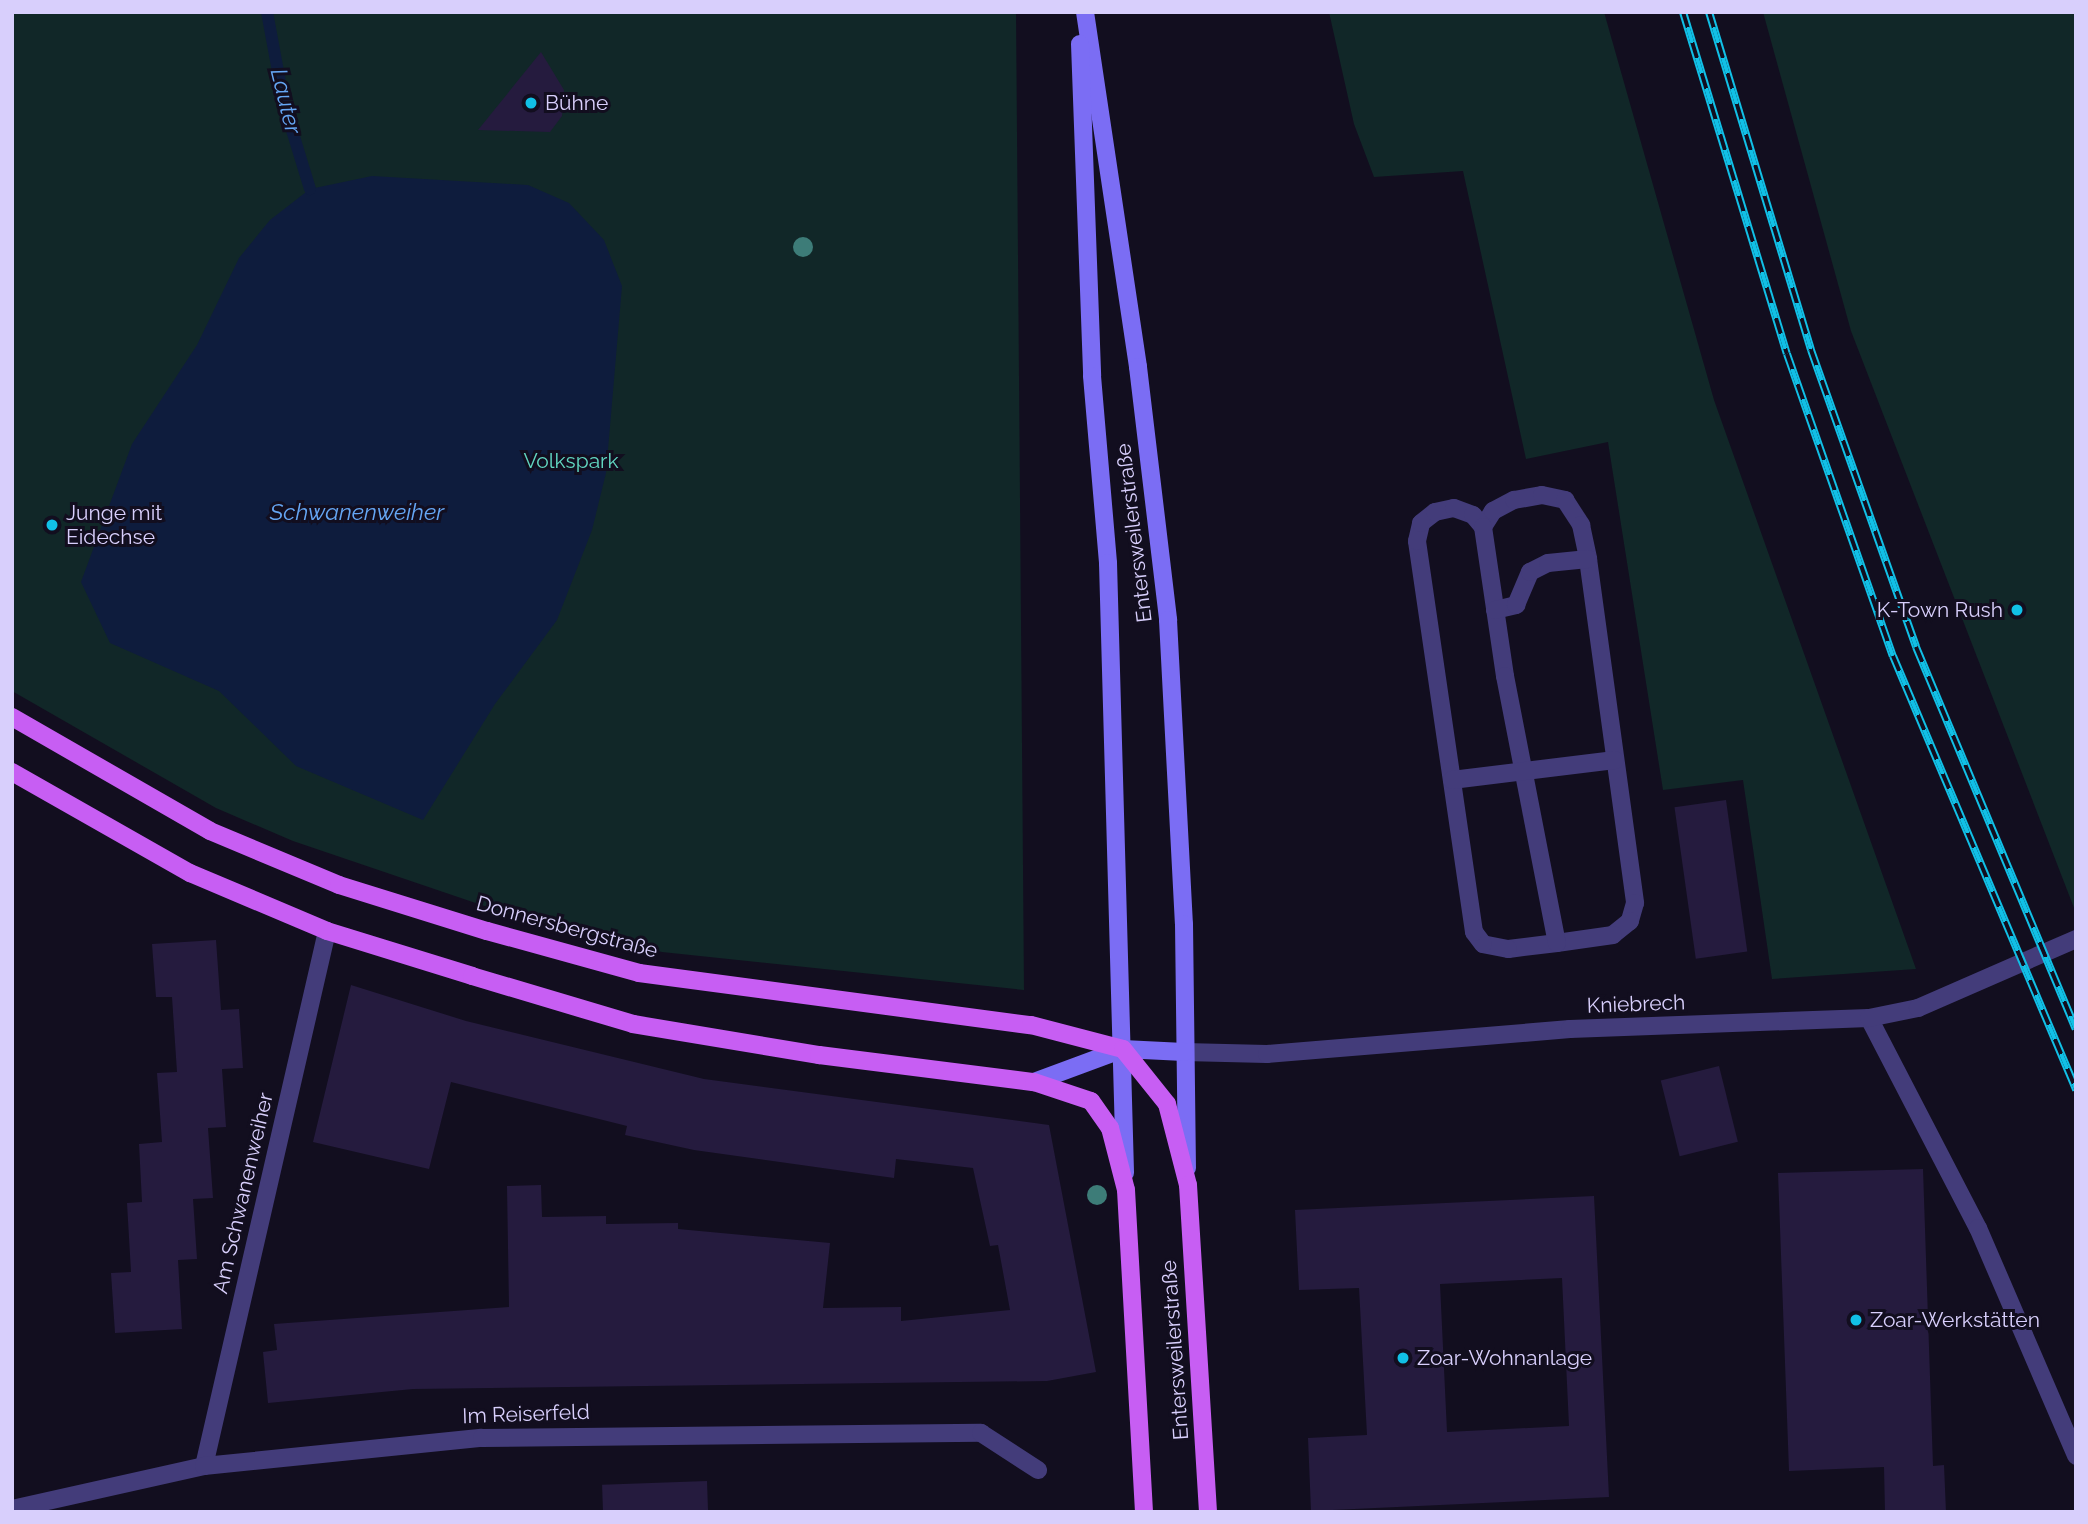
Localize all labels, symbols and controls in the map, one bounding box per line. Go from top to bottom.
water label: Lauter [265,65,307,137]
place label: Bühne [545,90,608,116]
marker: Bühne [523,95,539,111]
street label: Entersweilerstraße [1111,442,1157,624]
park label: Volkspark [523,448,619,474]
water label: Schwanenweiher [270,498,444,526]
place label: Junge mit Eidechse [66,500,162,550]
marker: Junge mit Eidechse [44,517,60,533]
place label: K-Town Rush [1877,597,2003,623]
marker: K-Town Rush [2009,602,2025,618]
street label: Donnersbergstraße [473,891,661,963]
street label: Kniebrech [1586,990,1686,1018]
street label: Am Schwanenweiher [208,1090,278,1296]
street label: Entersweilerstraße [1156,1259,1194,1441]
place label: Zoar-Werkstätten [1870,1307,2040,1333]
marker: Zoar-Werkstätten [1848,1312,1864,1328]
place label: Zoar-Wohnanlage [1417,1345,1592,1371]
marker: Zoar-Wohnanlage [1395,1350,1411,1366]
street label: Im Reiserfeld [462,1399,590,1429]

